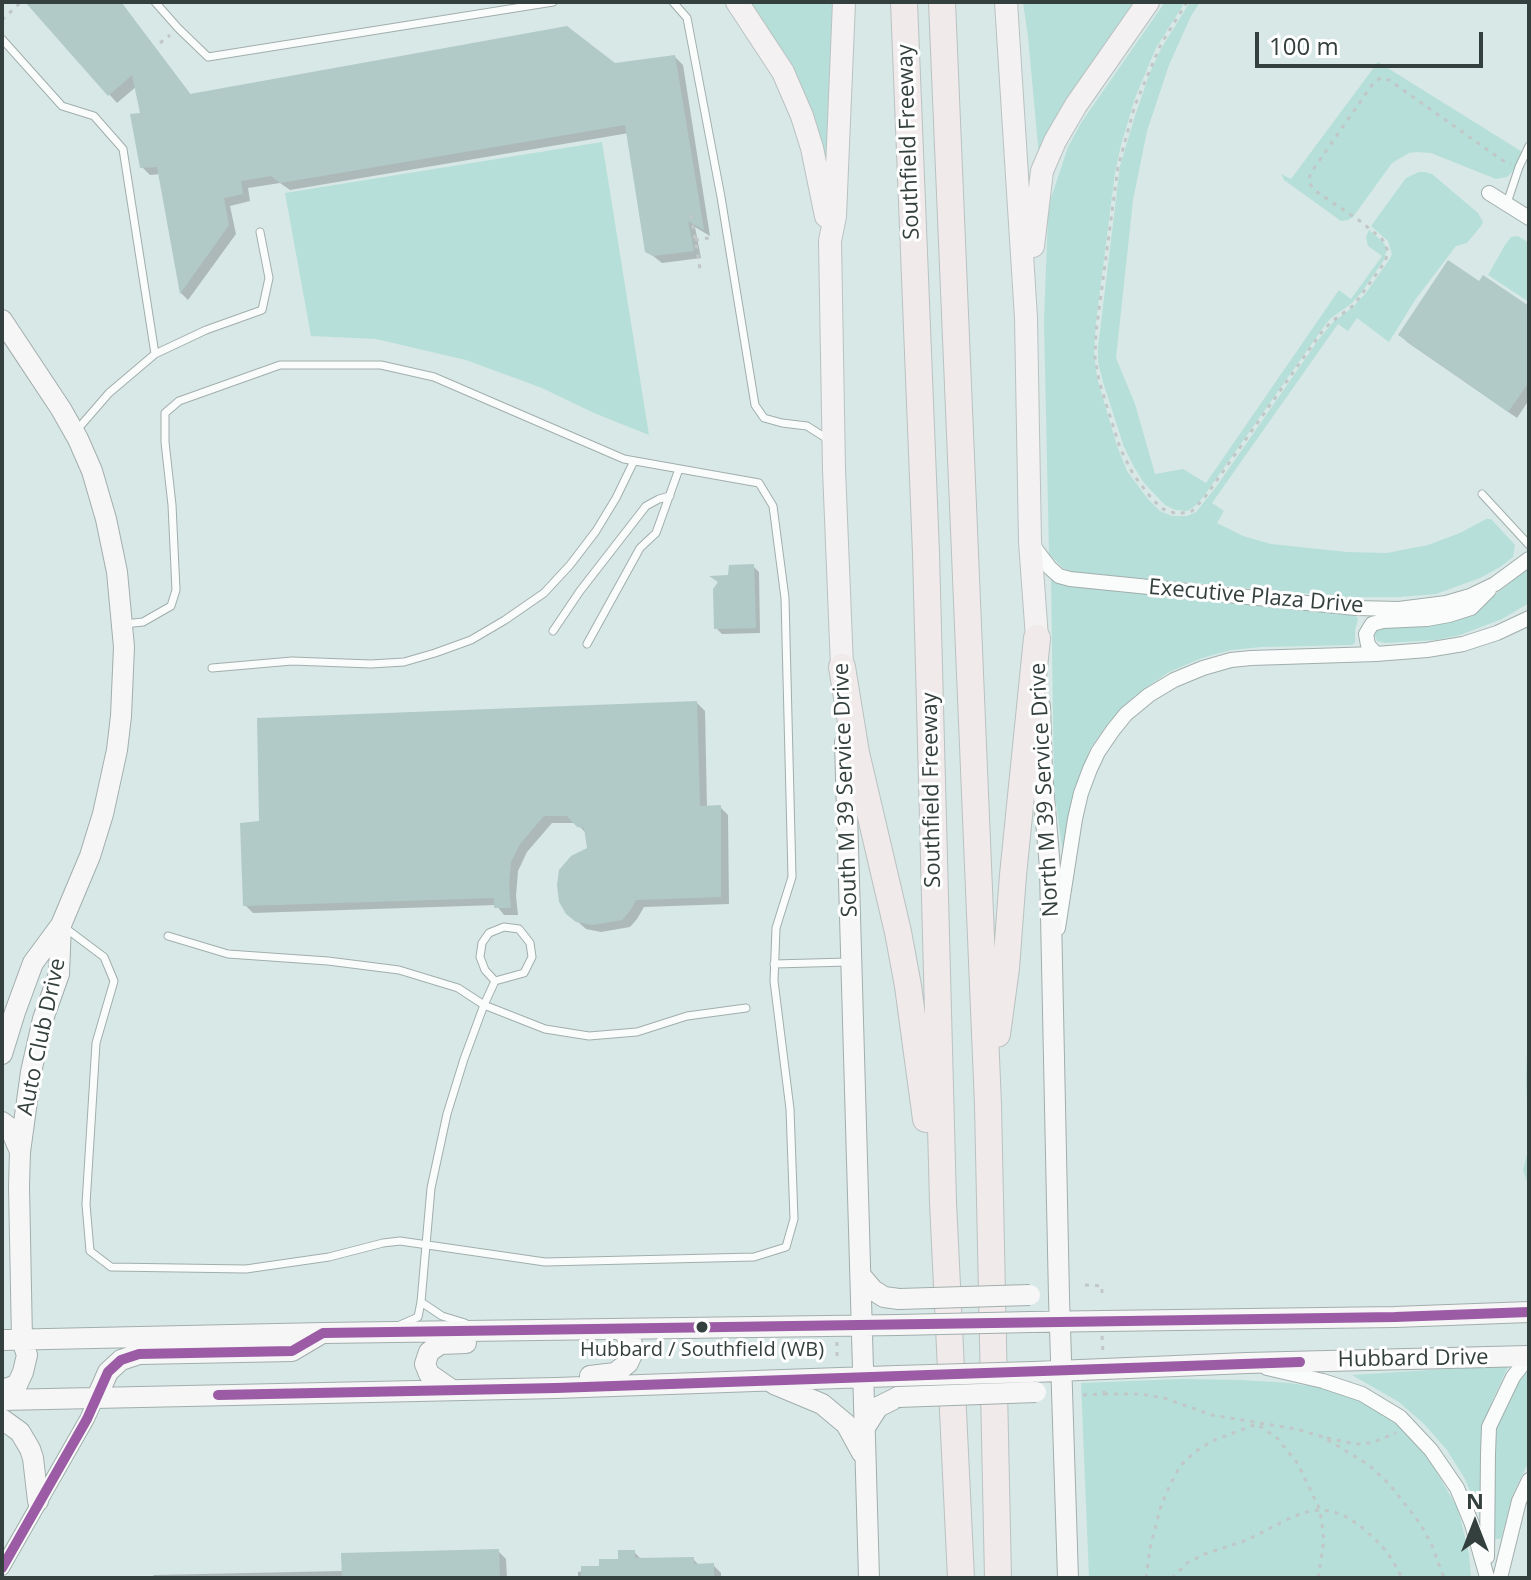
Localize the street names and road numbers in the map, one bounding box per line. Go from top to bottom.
street label: Southfield Freeway [892,44,926,240]
street label: Executive Plaza Drive [1147,574,1365,620]
street label: South M 39 Service Drive [828,662,864,918]
street label: North M 39 Service Drive [1025,662,1065,918]
street label: Southfield Freeway [917,692,947,888]
street label: Auto Club Drive [12,956,72,1118]
street label: Hubbard Drive [1337,1344,1489,1374]

